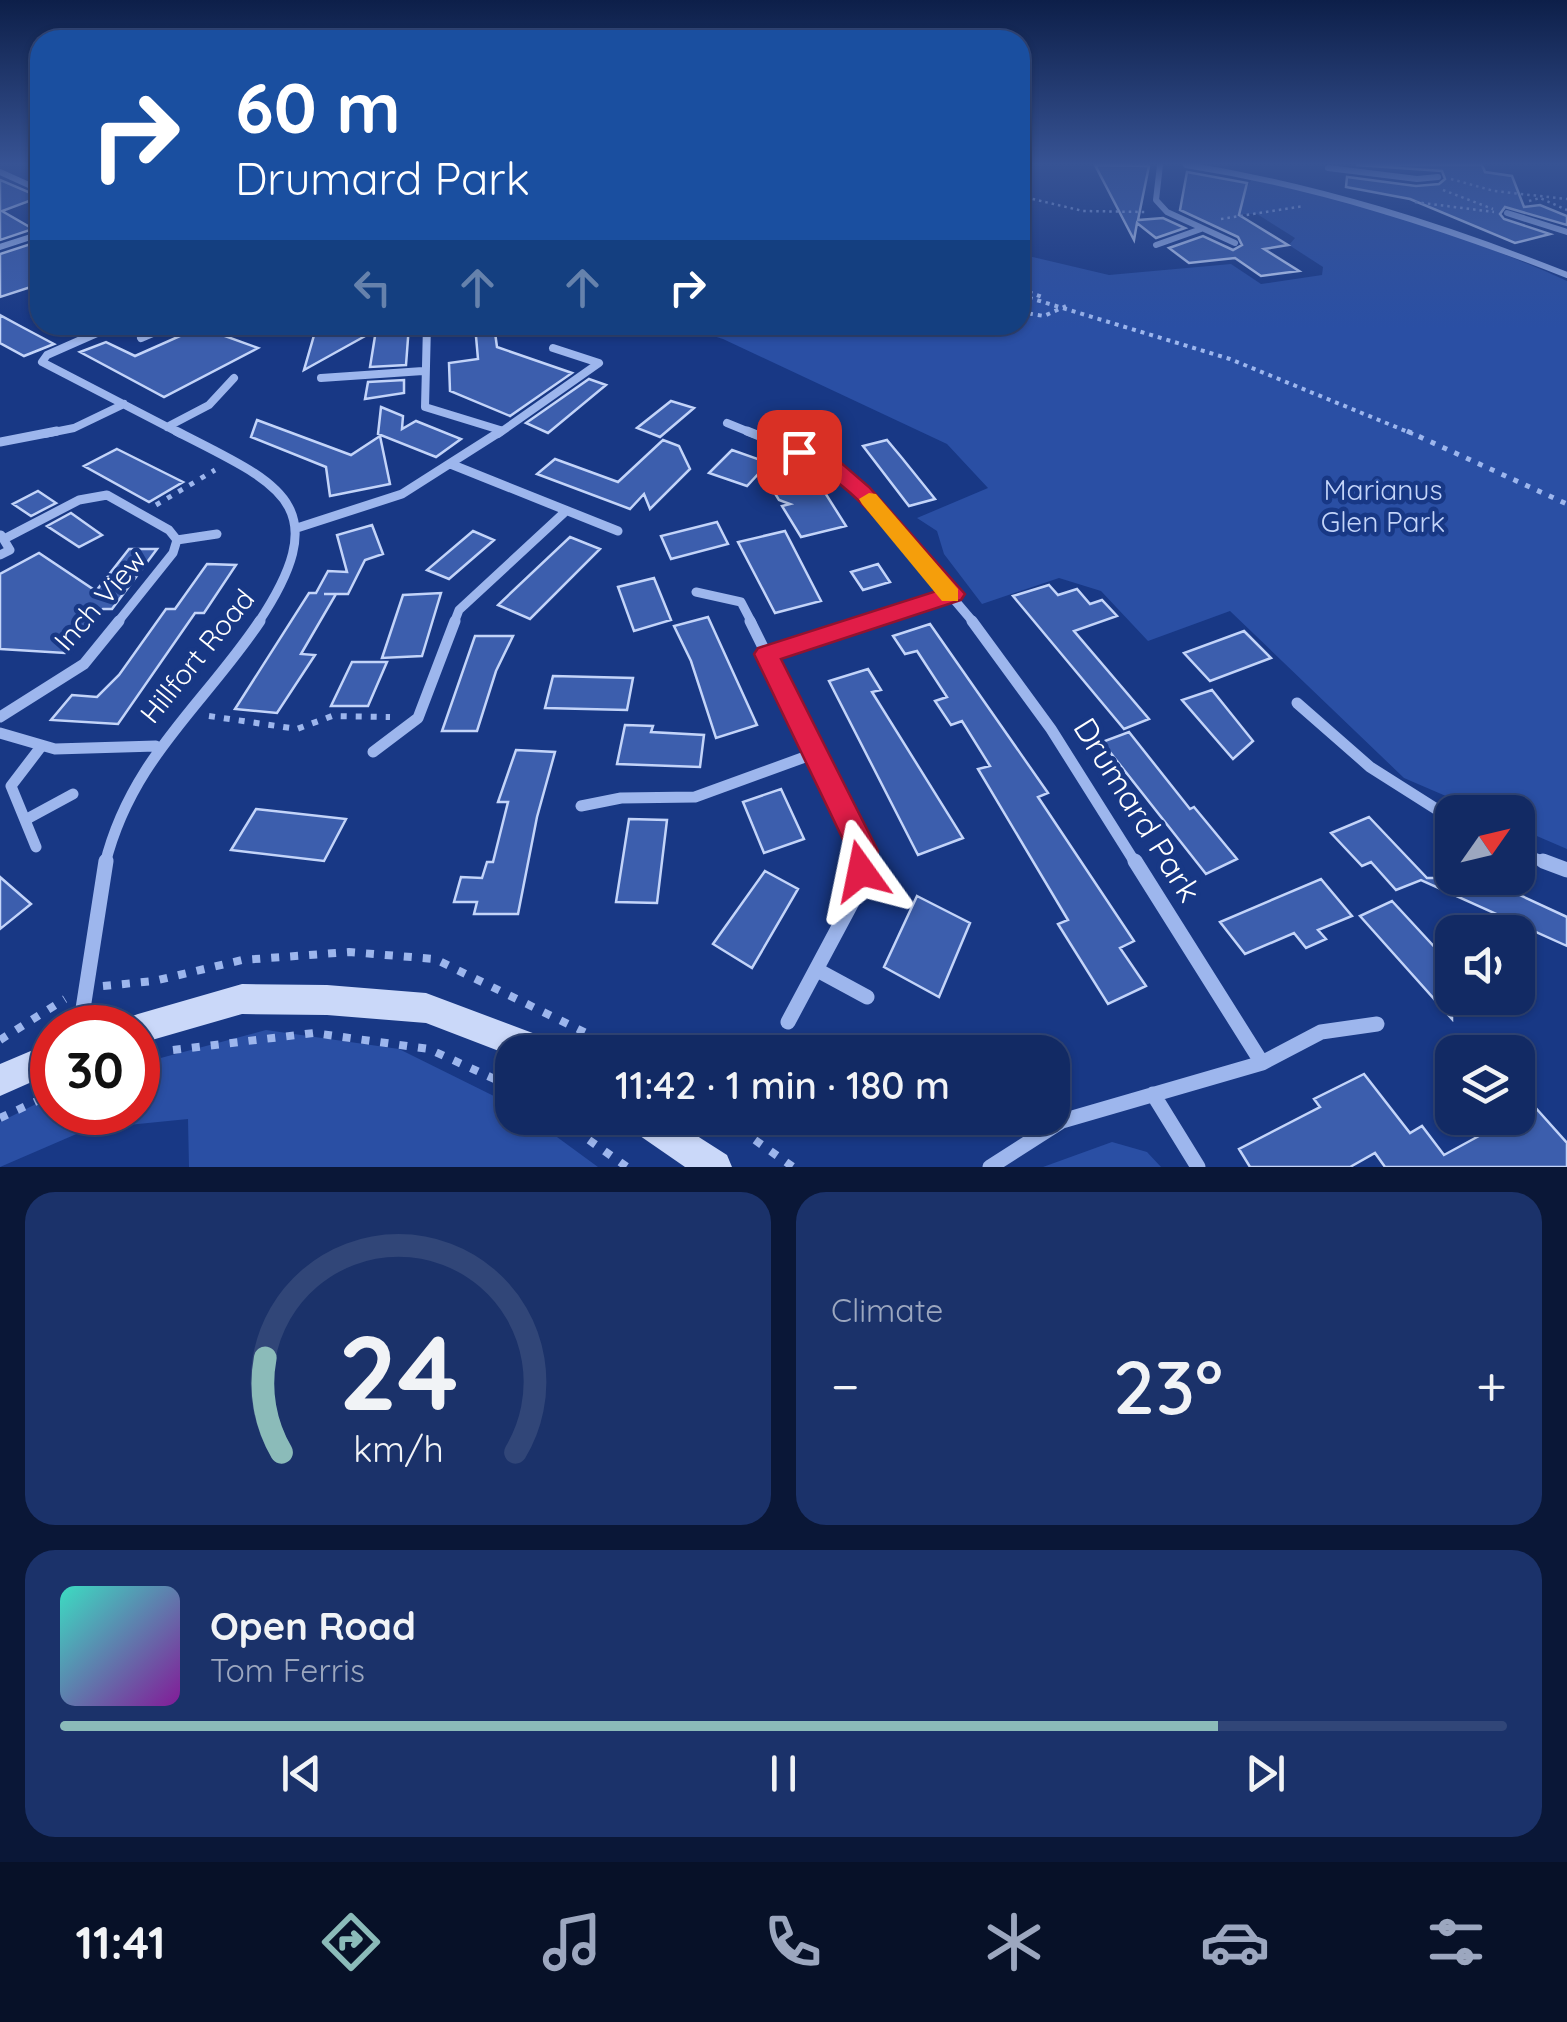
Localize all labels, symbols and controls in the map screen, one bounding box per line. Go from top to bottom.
text: 60 m [235,63,401,151]
icon: right [70,70,200,200]
text: Drumard Park [235,150,530,206]
icon: left [345,260,400,315]
icon: ahead [450,260,505,315]
icon: ahead [555,260,610,315]
icon: right [660,260,715,315]
pin [757,410,842,495]
icon: arrive [772,425,827,480]
park label: Marianus Glen Park [1321,472,1445,539]
street label: Inch View [46,542,153,657]
street label: Hillfort Road [132,582,261,730]
street label: Drumard Park [1065,710,1210,909]
north arrow [1435,795,1535,895]
map controls [1435,795,1535,1135]
position arrow [809,819,913,923]
button: sound [1435,915,1535,1015]
speed limit sign: 30 [30,1005,160,1135]
button: layers [1435,1035,1535,1135]
text: 11:42 · 1 min · 180 m [615,1061,950,1109]
text: Climate [831,1290,943,1330]
text: 24 [338,1306,458,1436]
text: 23° [1113,1339,1223,1433]
text: − [831,1351,860,1420]
text: + [1476,1351,1507,1420]
text: km/h [353,1426,443,1471]
text: Open Road [210,1602,416,1650]
text: Tom Ferris [210,1650,365,1690]
icon: previous [274,1746,329,1801]
icon: pause [756,1746,811,1801]
icon: next [1238,1746,1293,1801]
icon: directions [316,1907,386,1977]
icon: music [537,1907,607,1977]
icon: phone [758,1907,828,1977]
icon: climate [979,1907,1049,1977]
icon: car [1200,1907,1270,1977]
icon: filters [1421,1907,1491,1977]
text: 11:41 [76,1914,165,1970]

